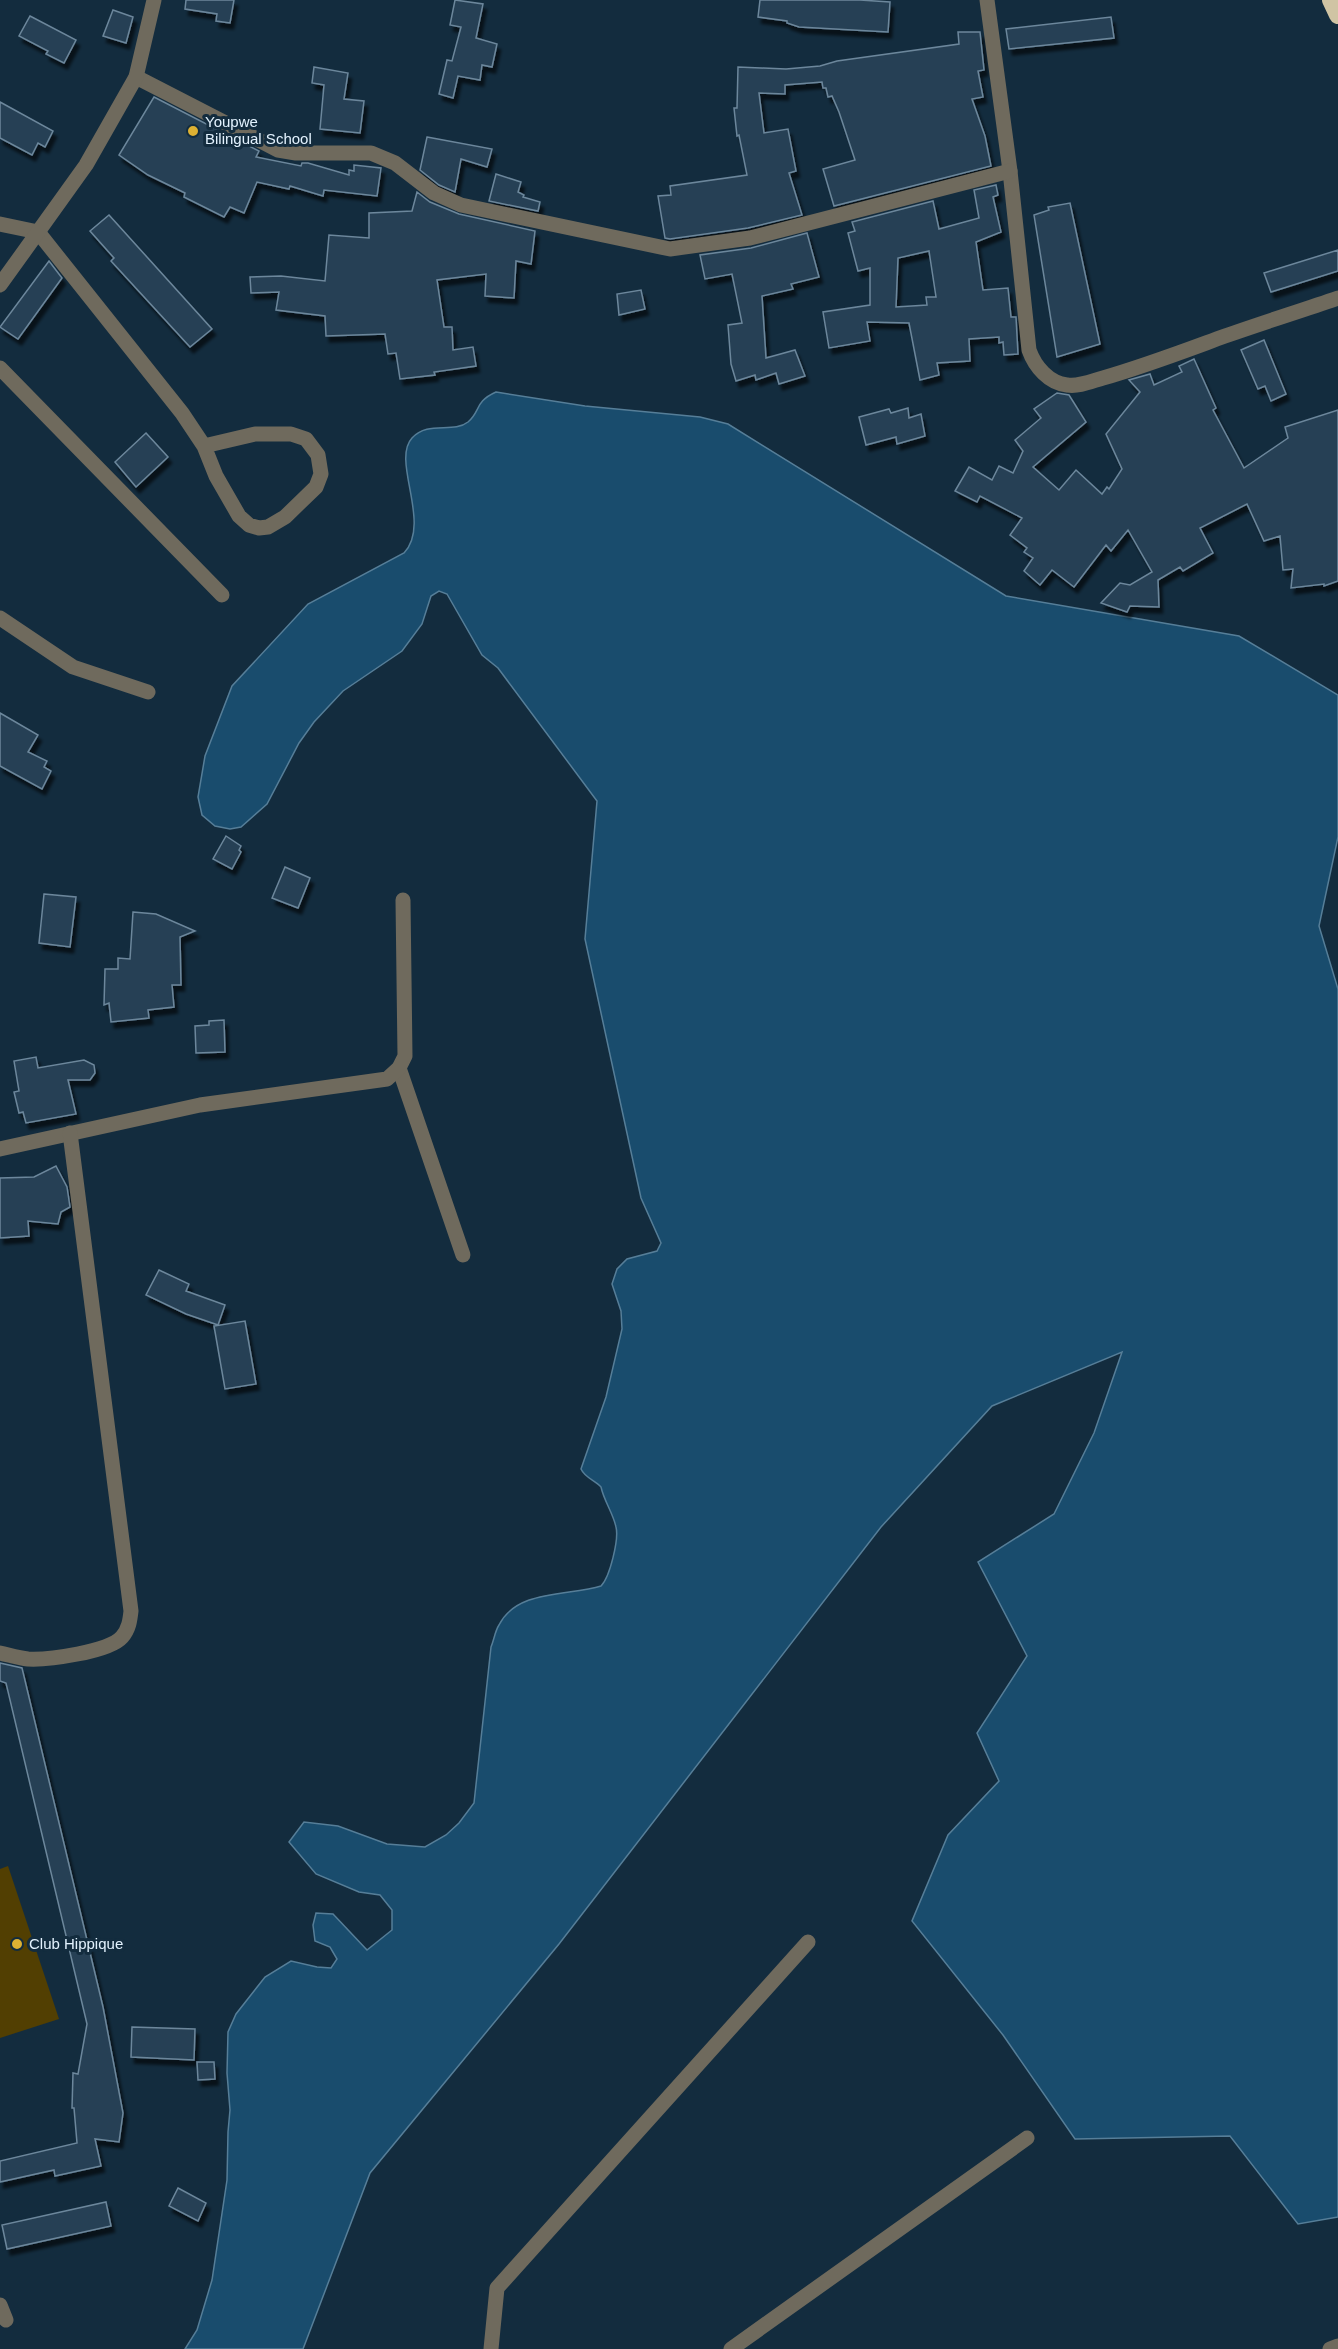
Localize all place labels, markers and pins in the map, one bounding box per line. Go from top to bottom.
place label: Youpwe Bilingual School [205,113,312,147]
marker: Youpwe Bilingual School [186,124,200,138]
place label: Club Hippique [29,1935,123,1952]
marker: Club Hippique [10,1937,24,1951]

